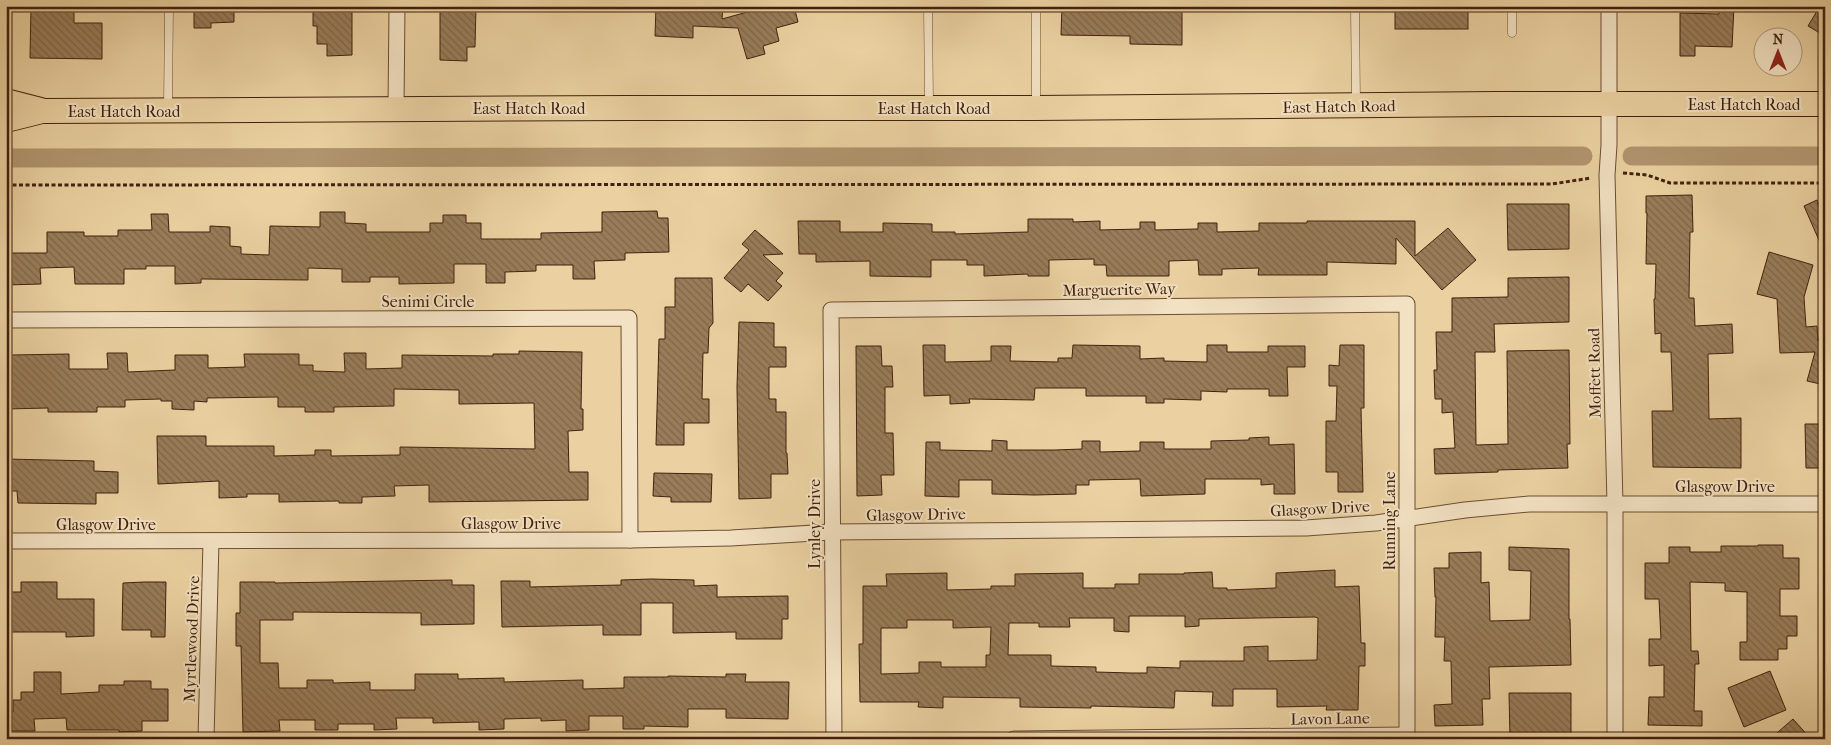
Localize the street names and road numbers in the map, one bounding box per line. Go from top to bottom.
street label: East Hatch Road [1688,95,1801,114]
street label: East Hatch Road [1282,96,1396,117]
street label: East Hatch Road [473,99,586,118]
street label: East Hatch Road [878,99,991,118]
street label: East Hatch Road [68,102,181,121]
street label: Marguerite Way [1062,279,1176,300]
street label: Senimi Circle [381,292,475,311]
street label: Moffett Road [1584,327,1605,418]
street label: Running Lane [1380,471,1399,571]
street label: Glasgow Drive [1675,477,1775,496]
street label: Lynley Drive [805,479,824,569]
street label: Glasgow Drive [1270,496,1370,521]
street label: Glasgow Drive [866,504,966,525]
street label: Glasgow Drive [461,514,561,533]
street label: Glasgow Drive [56,515,156,534]
street label: Myrtlewood Drive [180,575,203,703]
street label: Lavon Lane [1290,708,1370,729]

